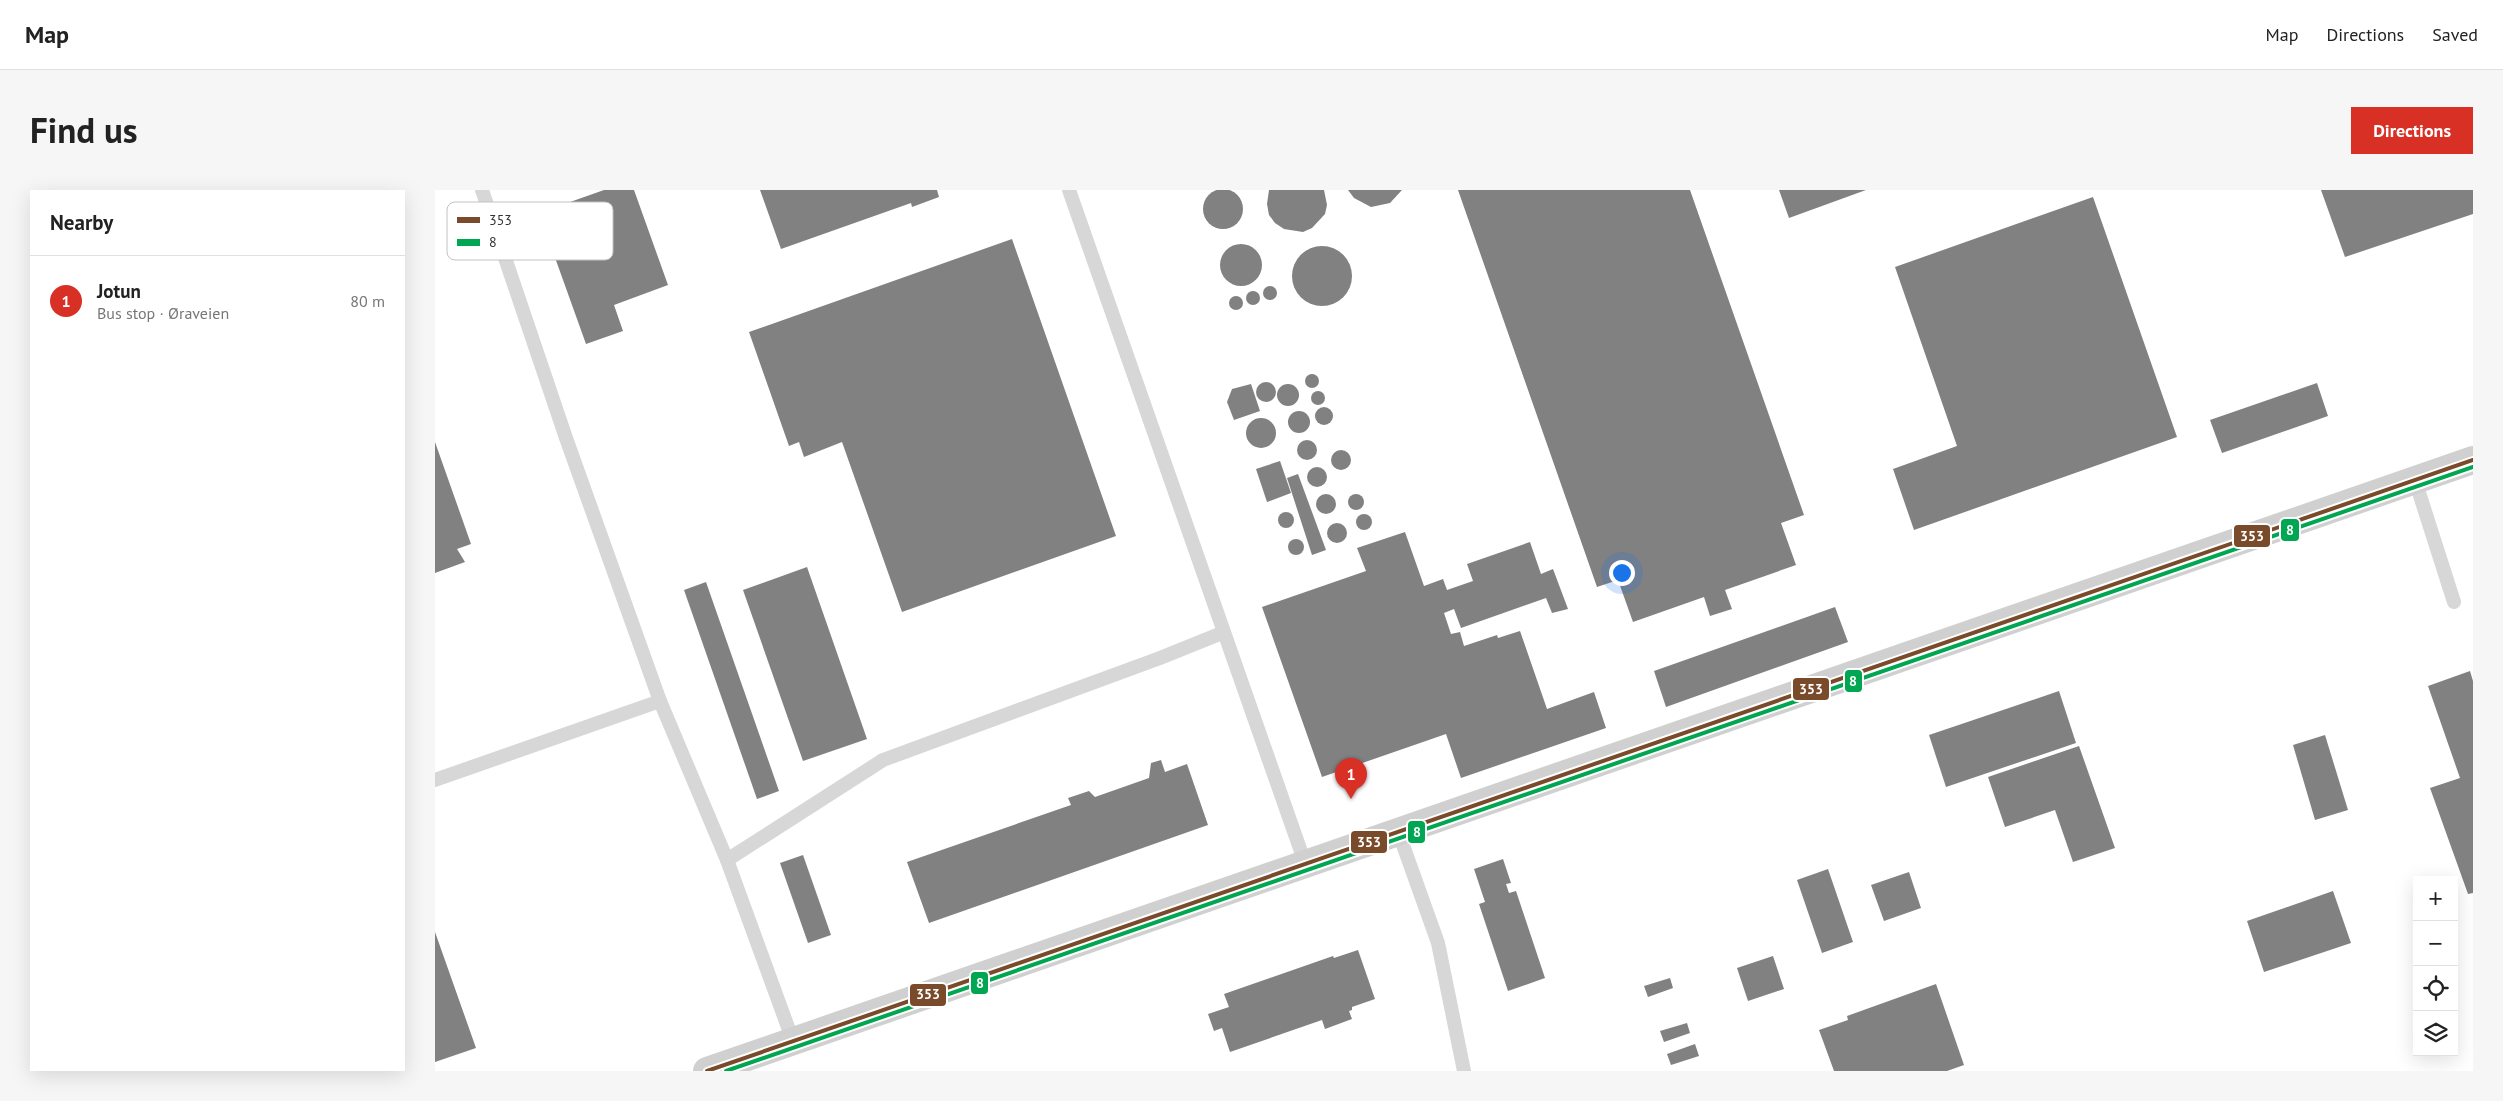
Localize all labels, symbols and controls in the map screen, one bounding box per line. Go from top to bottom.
text: Map [25,19,69,50]
text: Map [2266,23,2298,46]
text: Directions [2326,23,2404,46]
text: Saved [2432,23,2478,46]
text: Find us [30,107,138,153]
button: Directions [2351,107,2473,154]
legend [447,202,613,260]
text: Nearby [50,209,113,236]
text: 353 [489,211,512,229]
text: 8 [489,233,497,251]
text: Jotun [97,279,141,303]
text: 1 [61,291,71,311]
text: 80 m [350,291,385,311]
text: Bus stop · Øraveien [97,303,229,323]
line badge: 8 [2280,518,2300,542]
text: 8 [2286,521,2294,539]
line badge: 353 [2233,524,2271,548]
text: 353 [2240,527,2264,545]
your location [1609,560,1635,586]
line badge: 8 [1844,669,1863,693]
text: 8 [1849,672,1857,690]
line badge: 353 [1792,677,1830,701]
text: 353 [1799,680,1823,698]
pin: 1 [1335,758,1367,799]
line badge: 8 [1407,820,1426,844]
text: 8 [1413,823,1421,841]
line badge: 353 [1350,830,1388,854]
text: 353 [1357,833,1381,851]
map controls [2413,876,2458,1056]
button: + [2413,876,2458,921]
button: − [2413,921,2458,966]
button: locate [2413,966,2458,1011]
line badge: 8 [970,971,989,995]
text: 8 [976,974,984,992]
line badge: 353 [909,983,947,1007]
text: 353 [916,985,940,1003]
button: layers [2413,1011,2458,1056]

